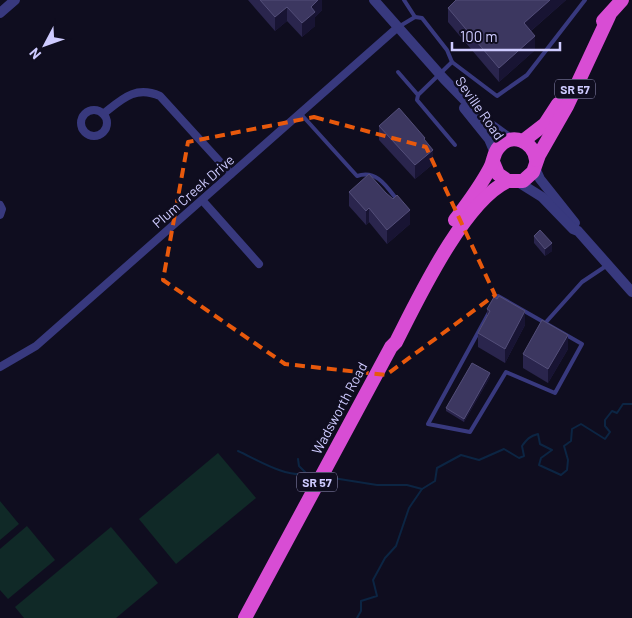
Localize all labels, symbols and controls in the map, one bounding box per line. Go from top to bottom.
north arrow [20,20,70,70]
scale bar [452,20,560,52]
text: 100 m [460,27,498,45]
text: N [25,45,44,63]
street label: Seville Road [452,73,508,143]
road number: SR 57 [555,80,595,98]
street label: Plum Creek Drive [149,151,237,231]
street label: Wadsworth Road [308,359,370,457]
road number: SR 57 [297,472,337,492]

